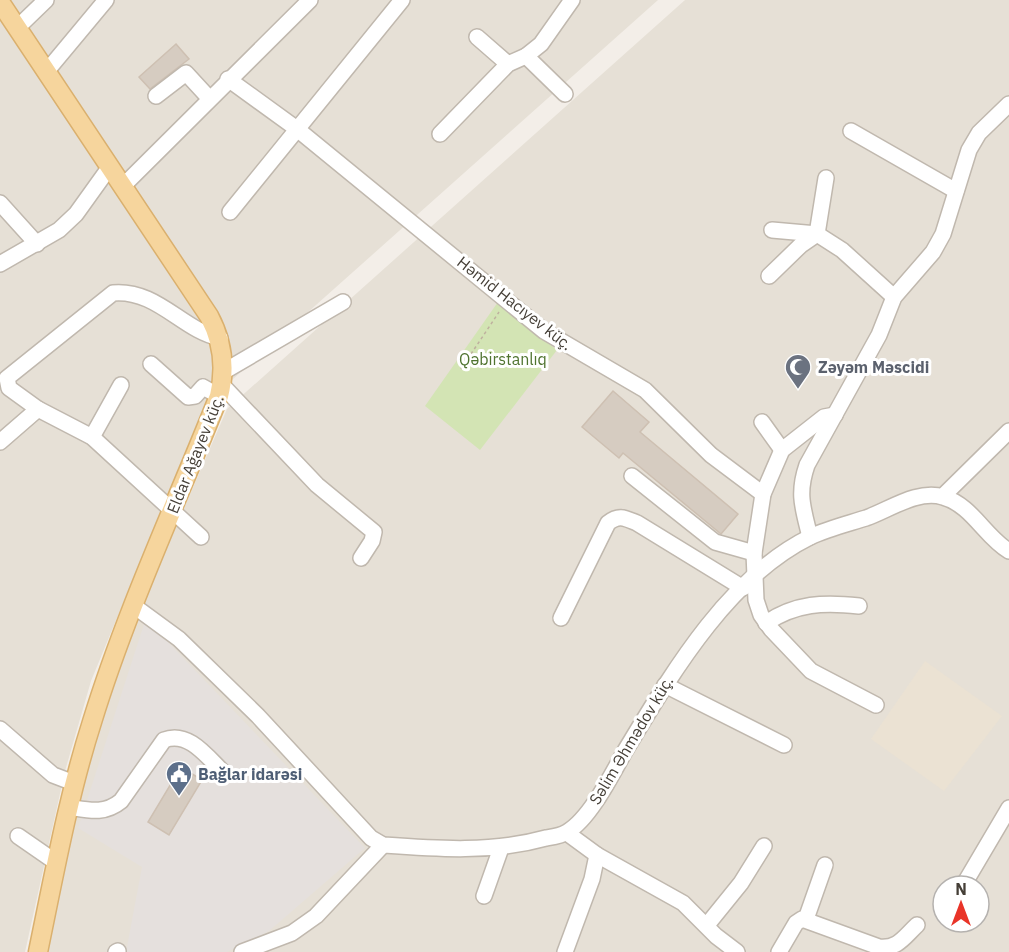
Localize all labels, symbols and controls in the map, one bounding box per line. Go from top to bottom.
street label: Həmid Hacıyev küç. [453,252,577,354]
park label: Qəbirstanlıq [459,349,547,369]
mosque icon: Zəyəm Məscidi [783,352,813,390]
place label: Zəyəm Məscidi [818,357,929,377]
street label: Eldar Ağayev küç. [162,392,228,516]
street label: Səlim Əhmədov küç. [585,672,677,808]
public building icon: Bağlar idarəsi [164,759,194,797]
place label: Bağlar idarəsi [198,764,302,784]
north arrow [931,874,991,934]
text: N [955,879,967,899]

